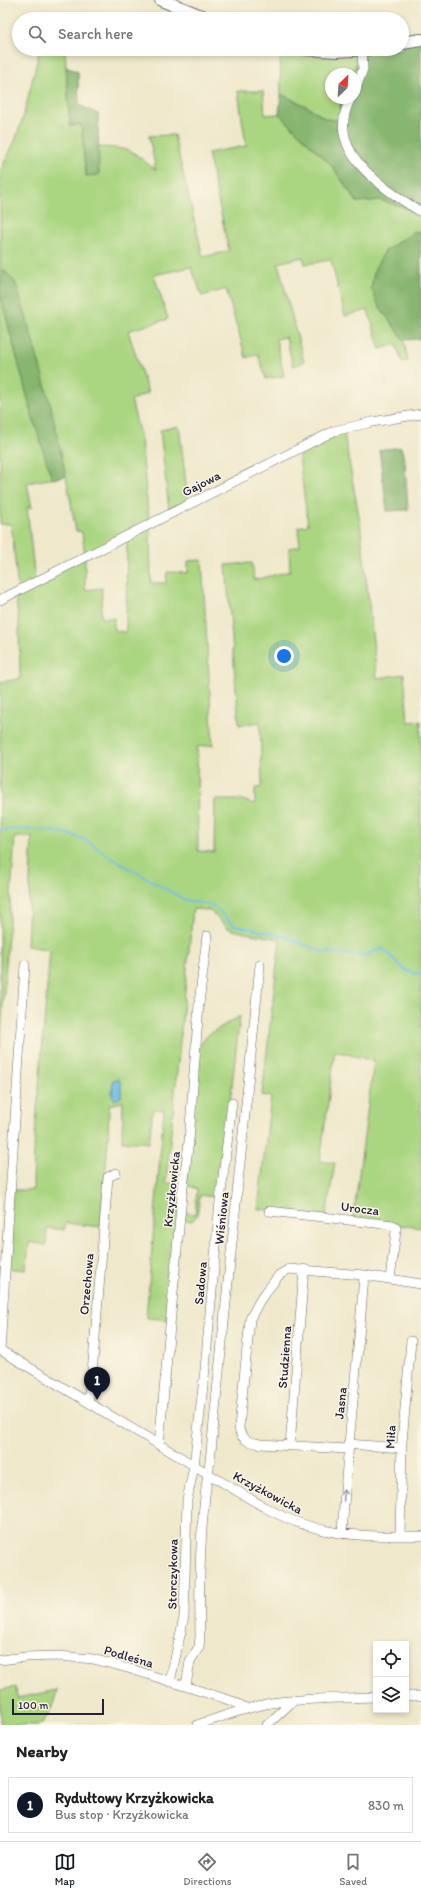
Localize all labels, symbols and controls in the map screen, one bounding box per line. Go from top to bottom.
search box [12,12,409,56]
icon: search [26,23,48,45]
text: Search here [58,25,133,43]
north arrow [325,68,361,104]
street label: Gajowa [179,467,223,499]
your location [274,646,294,666]
street label: Krzyżkowicka [160,1150,183,1228]
street label: Wiśniowa [211,1191,232,1245]
street label: Urocza [340,1199,381,1218]
street label: Orzechowa [76,1252,97,1316]
street label: Sadowa [191,1260,210,1305]
street label: Studzienna [275,1325,294,1389]
pin: 1 [84,1367,110,1400]
street label: Jasna [331,1386,350,1420]
street label: Miła [382,1424,399,1449]
street label: Krzyżkowicka [230,1468,305,1517]
one-way arrow [341,1489,348,1502]
street label: Storczykowa [164,1538,181,1610]
map controls [373,1641,409,1713]
button: locate [373,1641,409,1677]
street label: Podleśna [102,1642,156,1671]
button: layers [373,1677,409,1713]
scale bar [12,1697,104,1716]
text: 100 m [18,1699,48,1712]
text: Nearby [16,1741,68,1761]
text: Rydułtowy Krzyżkowicka [55,1789,214,1807]
text: 1 [27,1798,33,1813]
text: 830 m [368,1798,404,1813]
text: Bus stop · Krzyżkowicka [55,1807,189,1822]
tab: Map [54,1851,76,1888]
tab: Directions [183,1851,232,1888]
tab: Saved [339,1851,367,1888]

